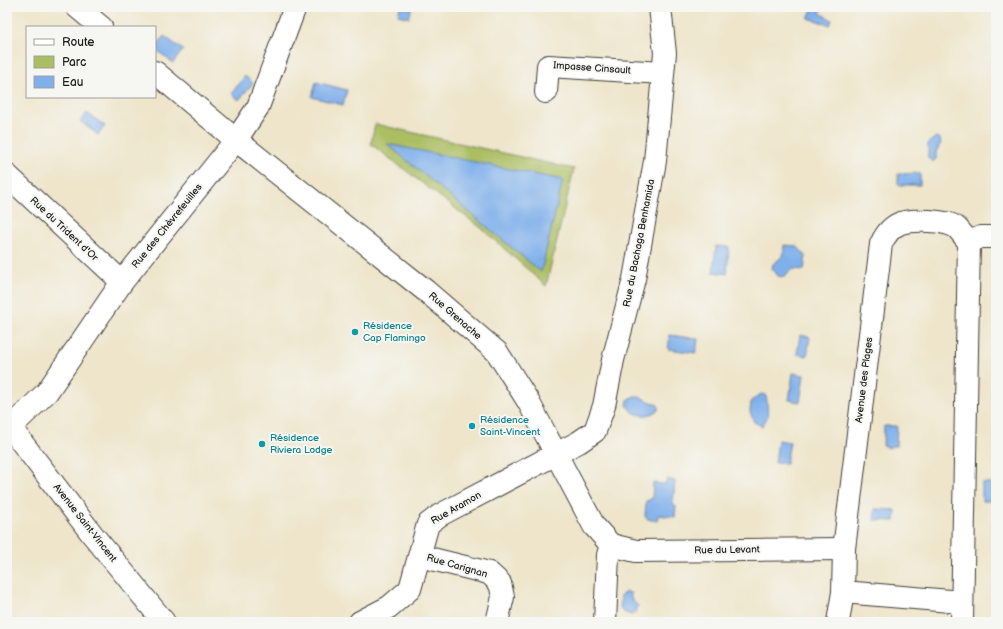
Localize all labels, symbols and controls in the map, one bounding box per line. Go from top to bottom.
legend [26,26,156,98]
text: Route [62,35,94,50]
text: Parc [62,55,86,70]
street label: Impasse Cinsault [553,59,631,77]
text: Eau [62,75,83,90]
street label: Rue du Bachaga Benhamida [621,178,657,308]
street label: Rue des Chèvrefeuilles [129,181,205,271]
street label: Rue du Trident d'Or [27,194,101,264]
street label: Rue Grenache [426,290,484,342]
place label: Résidence Cap Flamingo [363,320,426,344]
marker: Résidence Cap Flamingo [350,327,360,337]
street label: Avenue des Plages [853,336,875,424]
place label: Résidence Saint-Vincent [480,414,540,438]
marker: Résidence Saint-Vincent [467,421,477,431]
place label: Résidence Riviera Lodge [270,432,333,456]
marker: Résidence Riviera Lodge [257,439,267,449]
street label: Avenue Saint-Vincent [51,481,119,565]
street label: Rue Aramon [429,489,484,527]
street label: Rue du Levant [694,543,760,557]
street label: Rue Carignan [425,552,489,581]

